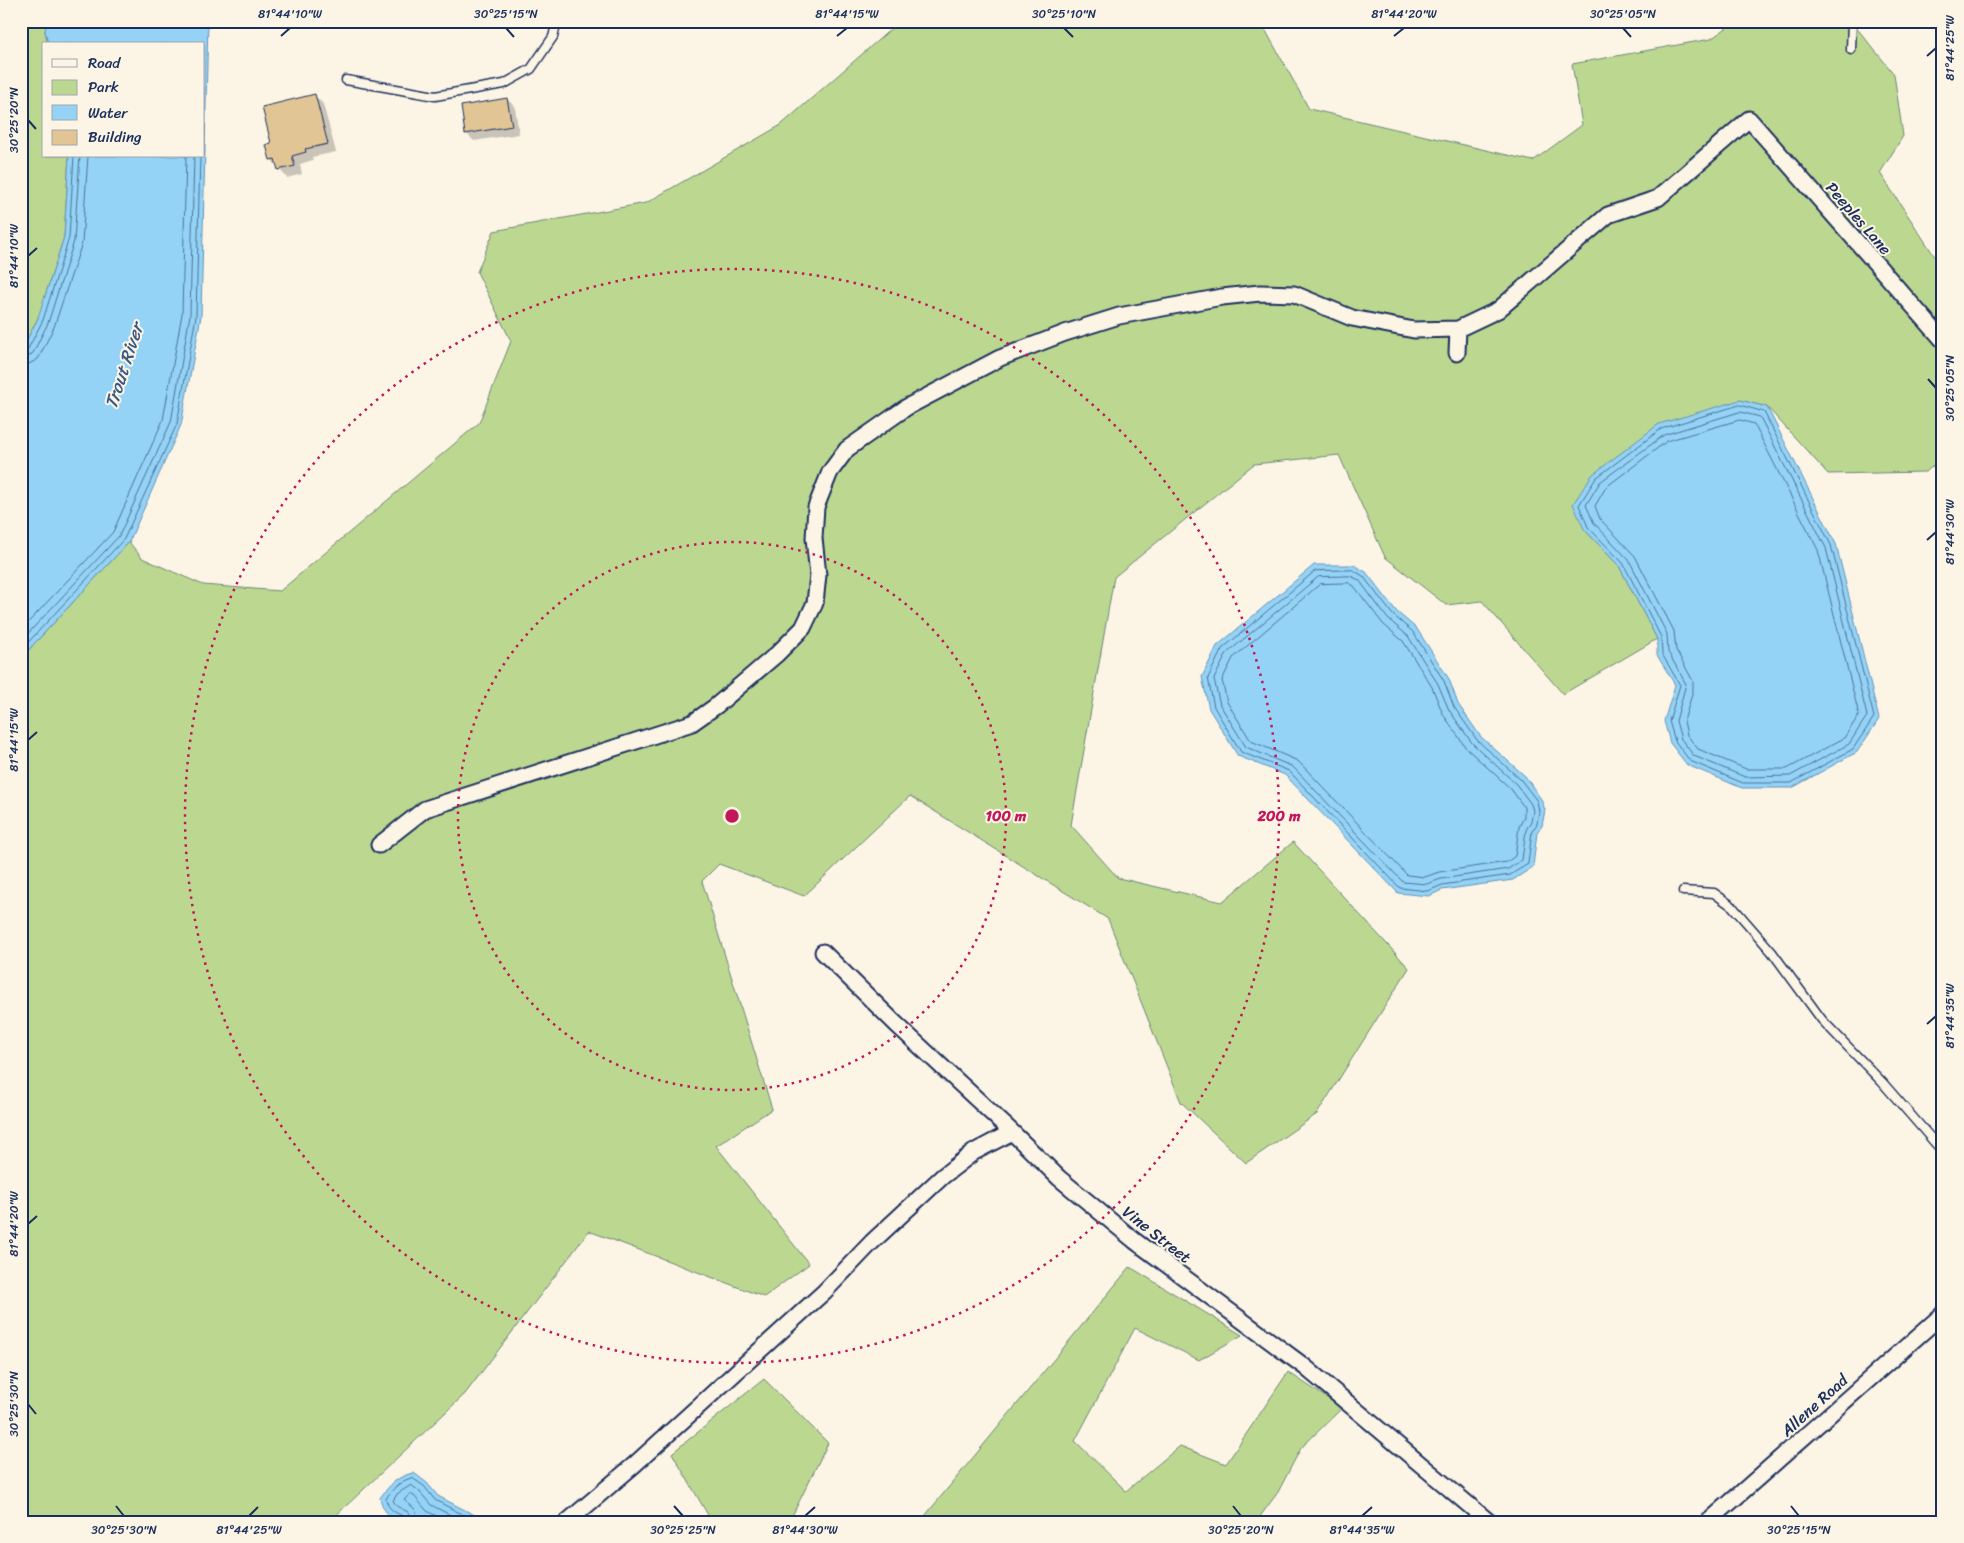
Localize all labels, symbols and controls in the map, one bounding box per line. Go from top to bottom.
text: 81°44'10"W [258,3,323,25]
text: 30°25'15"N [474,3,539,25]
text: 81°44'15"W [815,3,880,25]
text: 30°25'10"N [1032,3,1097,25]
text: 81°44'20"W [1371,3,1438,25]
text: 30°25'05"N [1590,3,1657,25]
text: 81°44'25"W [1939,15,1961,81]
legend [42,42,205,158]
text: Road [88,50,121,76]
text: Park [88,74,119,100]
text: 30°25'20"N [3,86,25,153]
text: Water [88,100,128,126]
text: Building [88,124,142,150]
street label: Peeples Lane [1818,175,1899,262]
text: 81°44'10"W [3,223,25,288]
water label: Trout River [95,316,154,413]
text: 30°25'05"N [1939,354,1961,421]
text: 81°44'30"W [1939,499,1961,565]
text: 81°44'15"W [3,707,25,772]
text: 100 m [986,803,1027,829]
text: 200 m [1256,803,1301,829]
centre of rings [723,807,741,825]
text: 81°44'35"W [1939,983,1961,1049]
text: 81°44'20"W [3,1190,25,1257]
street label: Vine Street [1116,1198,1198,1271]
street label: Allene Road [1773,1366,1856,1445]
text: 30°25'30"N [3,1371,25,1437]
text: 30°25'30"N [91,1519,157,1541]
text: 81°44'25"W [216,1519,282,1541]
text: 30°25'25"N [650,1519,716,1541]
text: 81°44'30"W [772,1519,838,1541]
text: 30°25'20"N [1208,1519,1275,1541]
text: 81°44'35"W [1329,1519,1395,1541]
text: 30°25'15"N [1767,1519,1832,1541]

